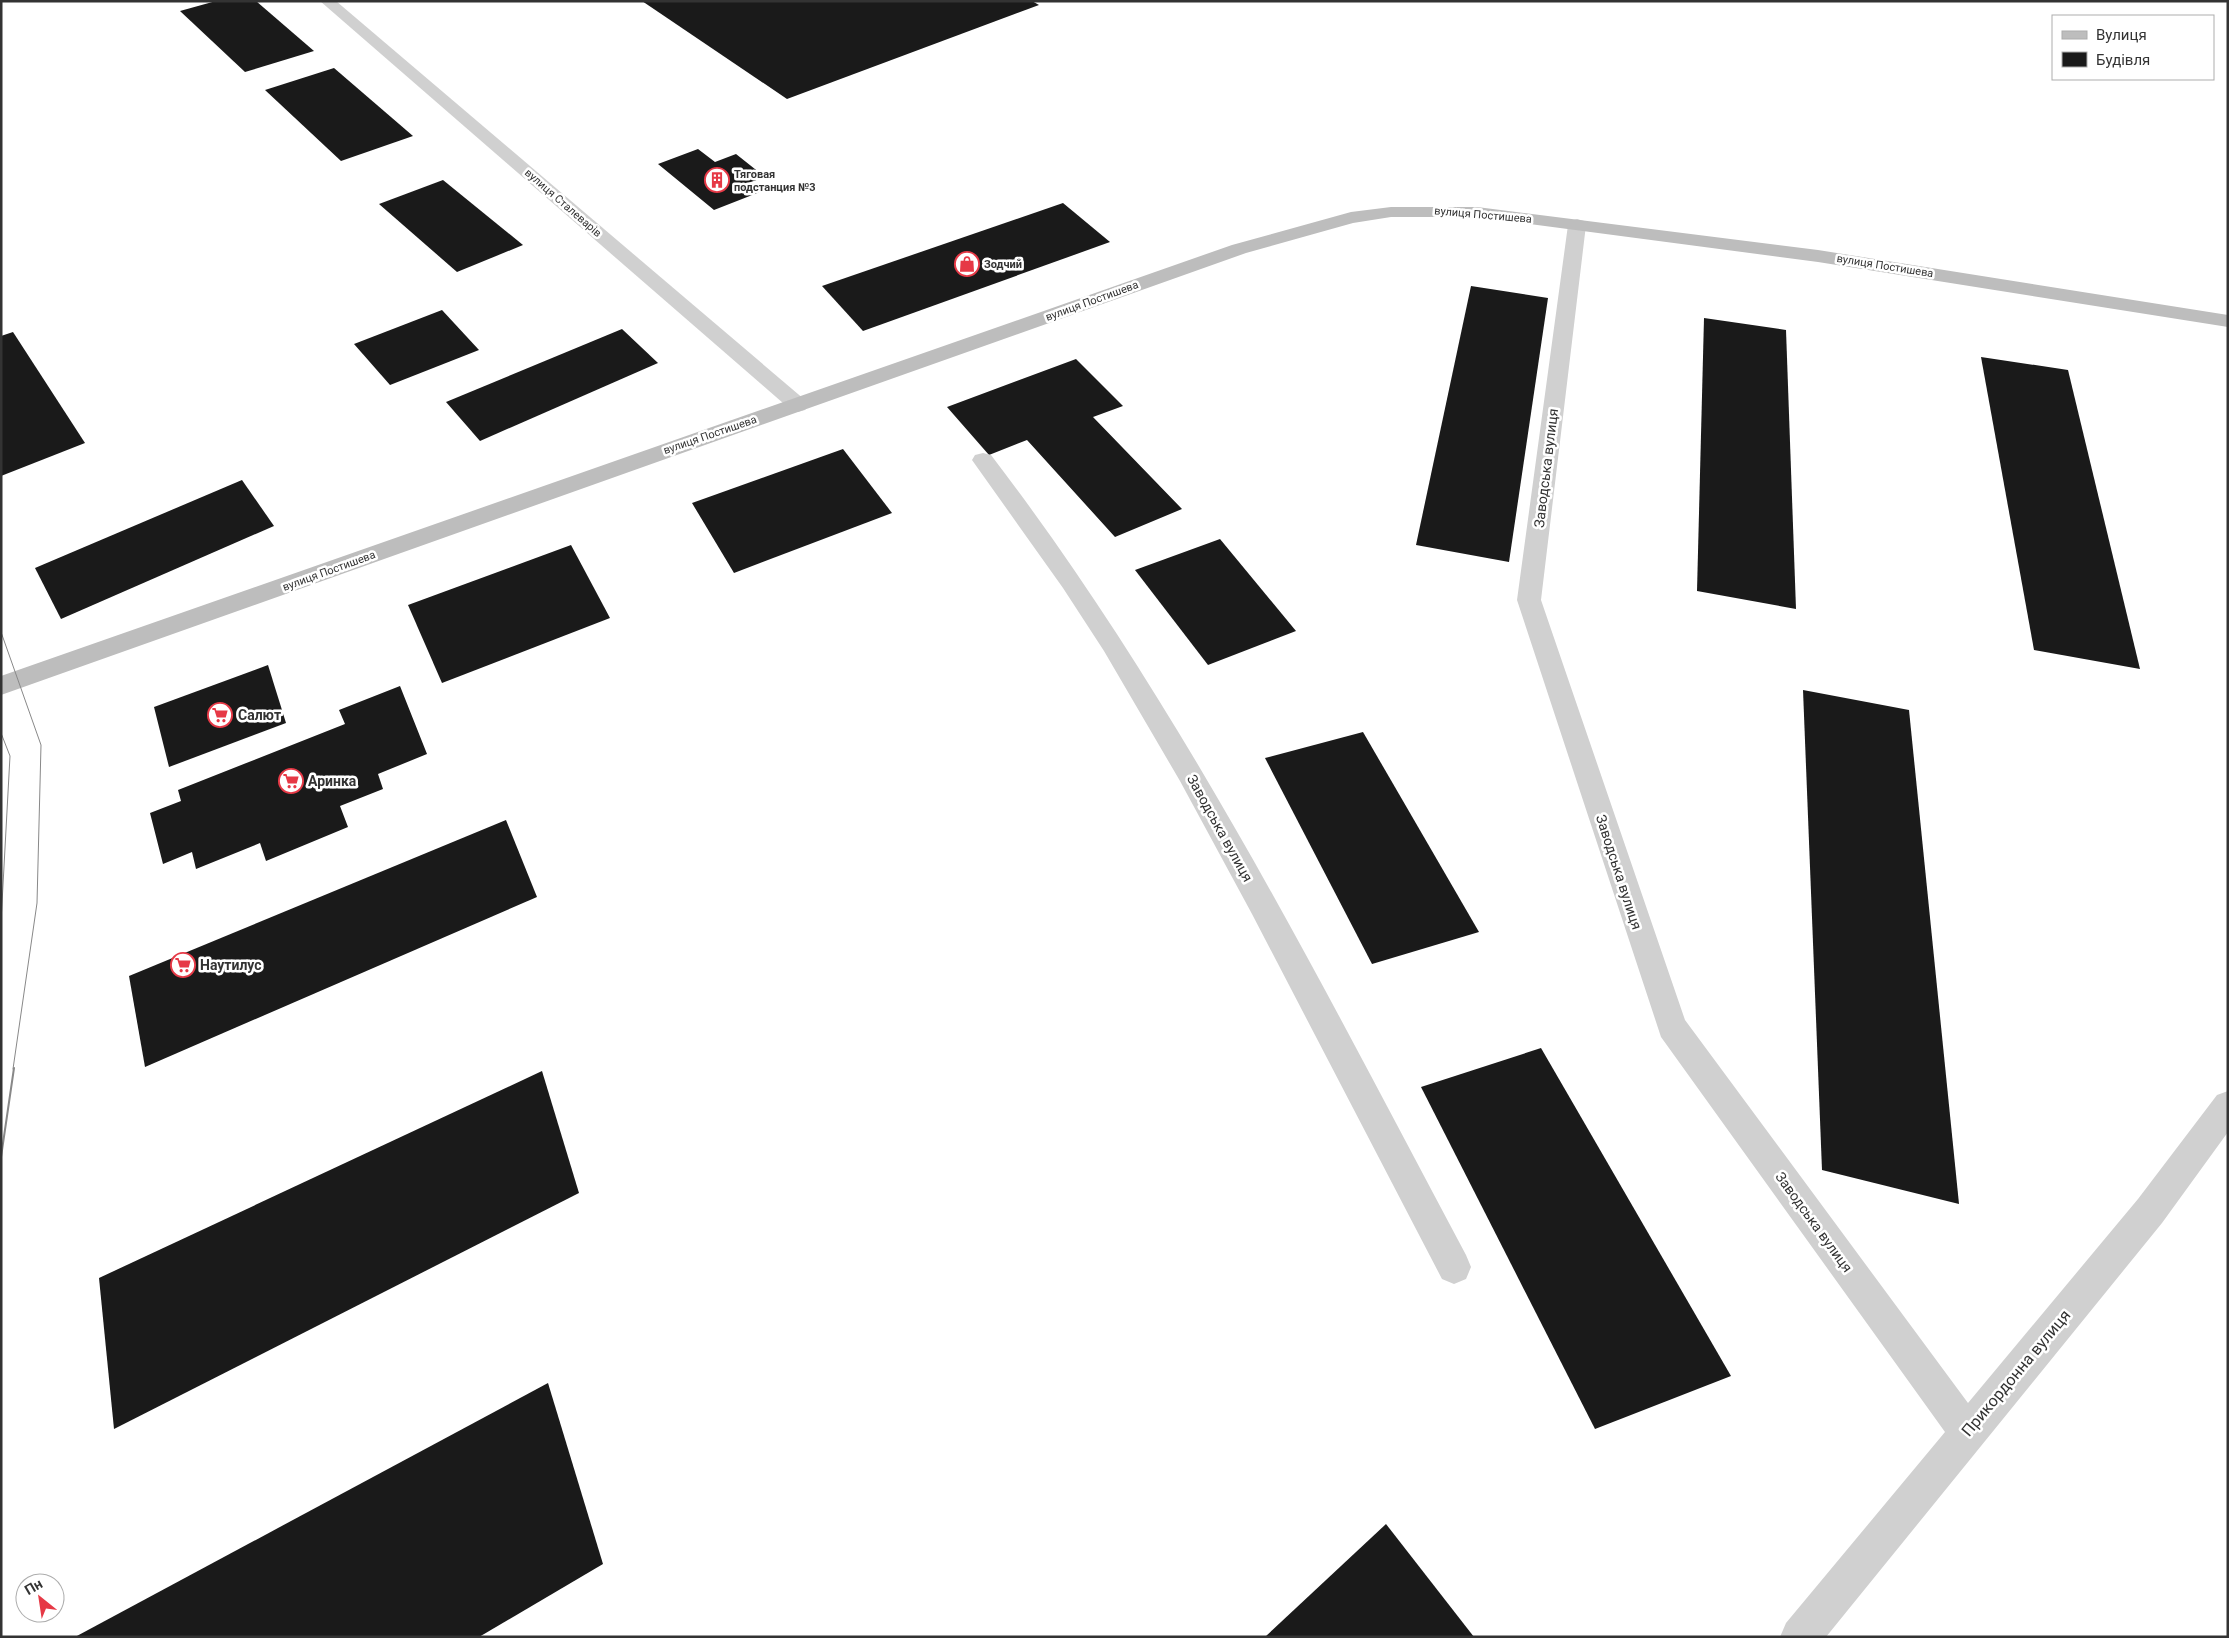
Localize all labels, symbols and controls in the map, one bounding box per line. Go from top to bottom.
legend [2052,15,2214,80]
text: Вулиця [2096,26,2147,44]
text: Будівля [2096,51,2150,69]
street label: вулиця Сталеварів [522,166,604,240]
building icon: Тяговая подстанция №3 [704,167,730,193]
place label: Тяговая подстанция №3 [734,168,816,194]
street label: вулиця Постишева [1434,204,1532,226]
shop icon: Зодчий [954,251,980,277]
street label: вулиця Постишева [1836,252,1934,280]
place label: Зодчий [984,258,1022,271]
street label: вулиця Постишева [1044,278,1140,324]
street label: Заводська вулиця [1531,407,1561,529]
street label: вулиця Постишева [662,413,758,457]
street label: вулиця Постишева [281,548,377,594]
supermarket icon: Салют [207,702,233,728]
place label: Салют [238,707,281,723]
supermarket icon: Аринка [278,768,304,794]
street label: Заводська вулиця [1184,772,1256,884]
place label: Аринка [308,773,357,789]
street label: Заводська вулиця [1593,812,1645,932]
supermarket icon: Наутилус [170,952,196,978]
place label: Наутилус [200,957,262,973]
street label: Заводська вулиця [1772,1169,1856,1275]
street label: Прикордонна вулиця [1958,1306,2074,1440]
north arrow [15,1573,65,1623]
text: Пн [22,1575,45,1598]

